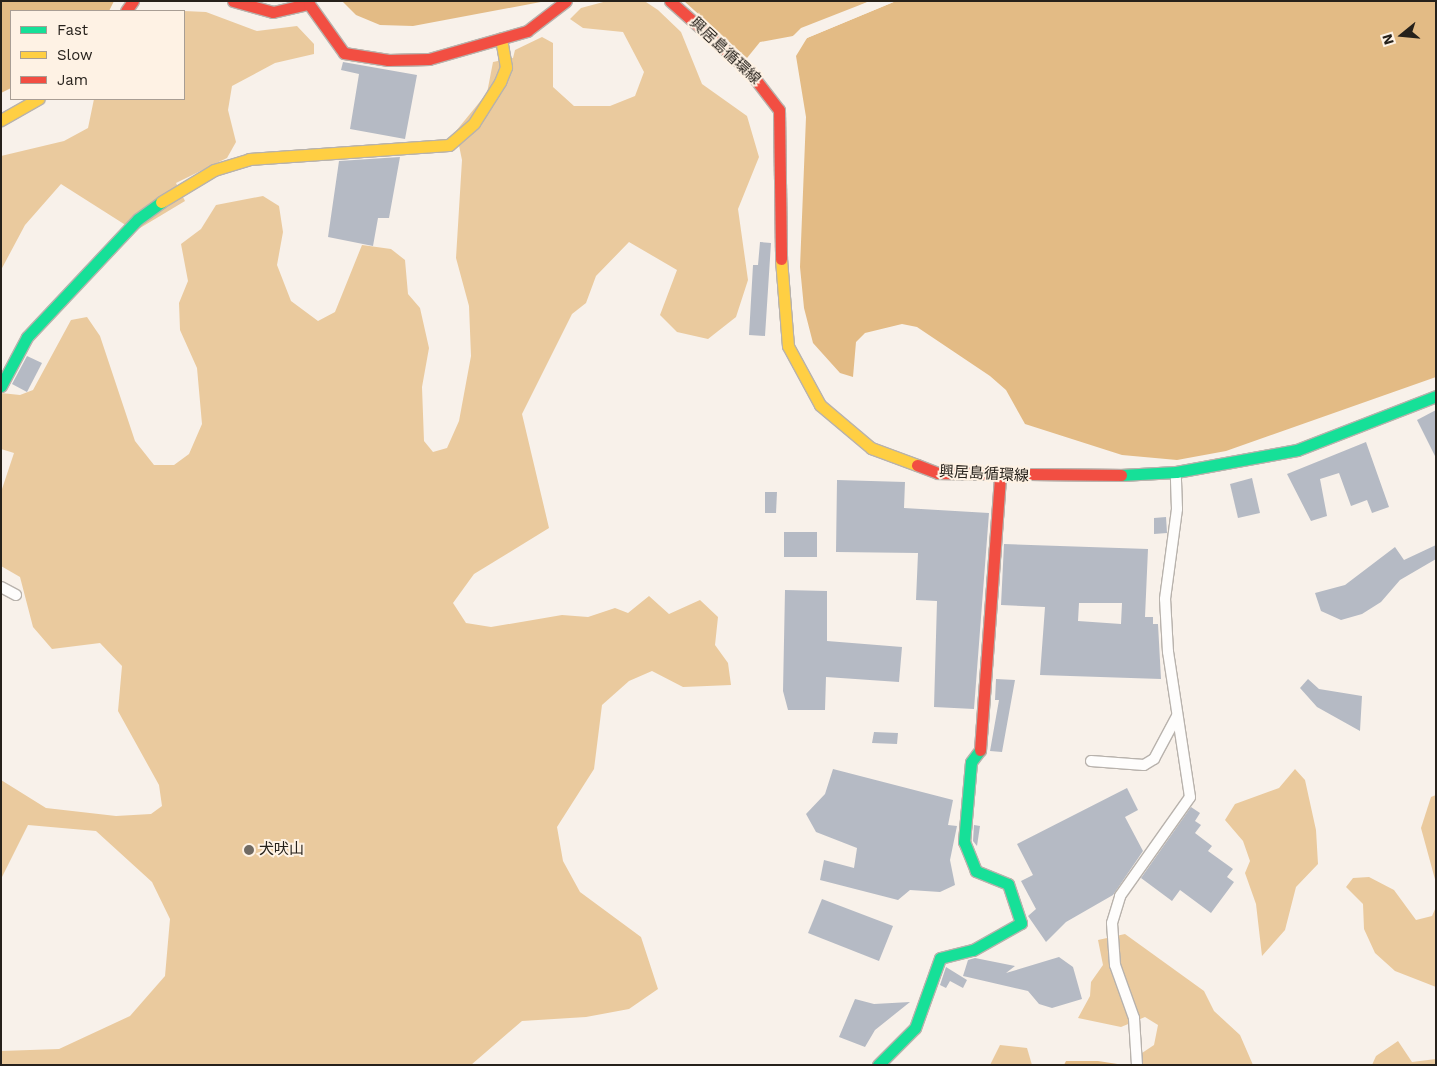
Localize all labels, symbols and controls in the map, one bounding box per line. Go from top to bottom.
legend [10,10,185,100]
north arrow [1377,10,1427,60]
street label: 興居島循環線 [686,14,764,88]
text: Fast [57,21,88,39]
text: N [1378,32,1397,47]
text: Slow [57,46,93,64]
text: Jam [57,71,88,89]
street label: 興居島循環線 [939,463,1029,485]
place label: 犬吠山 [259,841,304,859]
marker: 犬吠山 [243,844,255,856]

